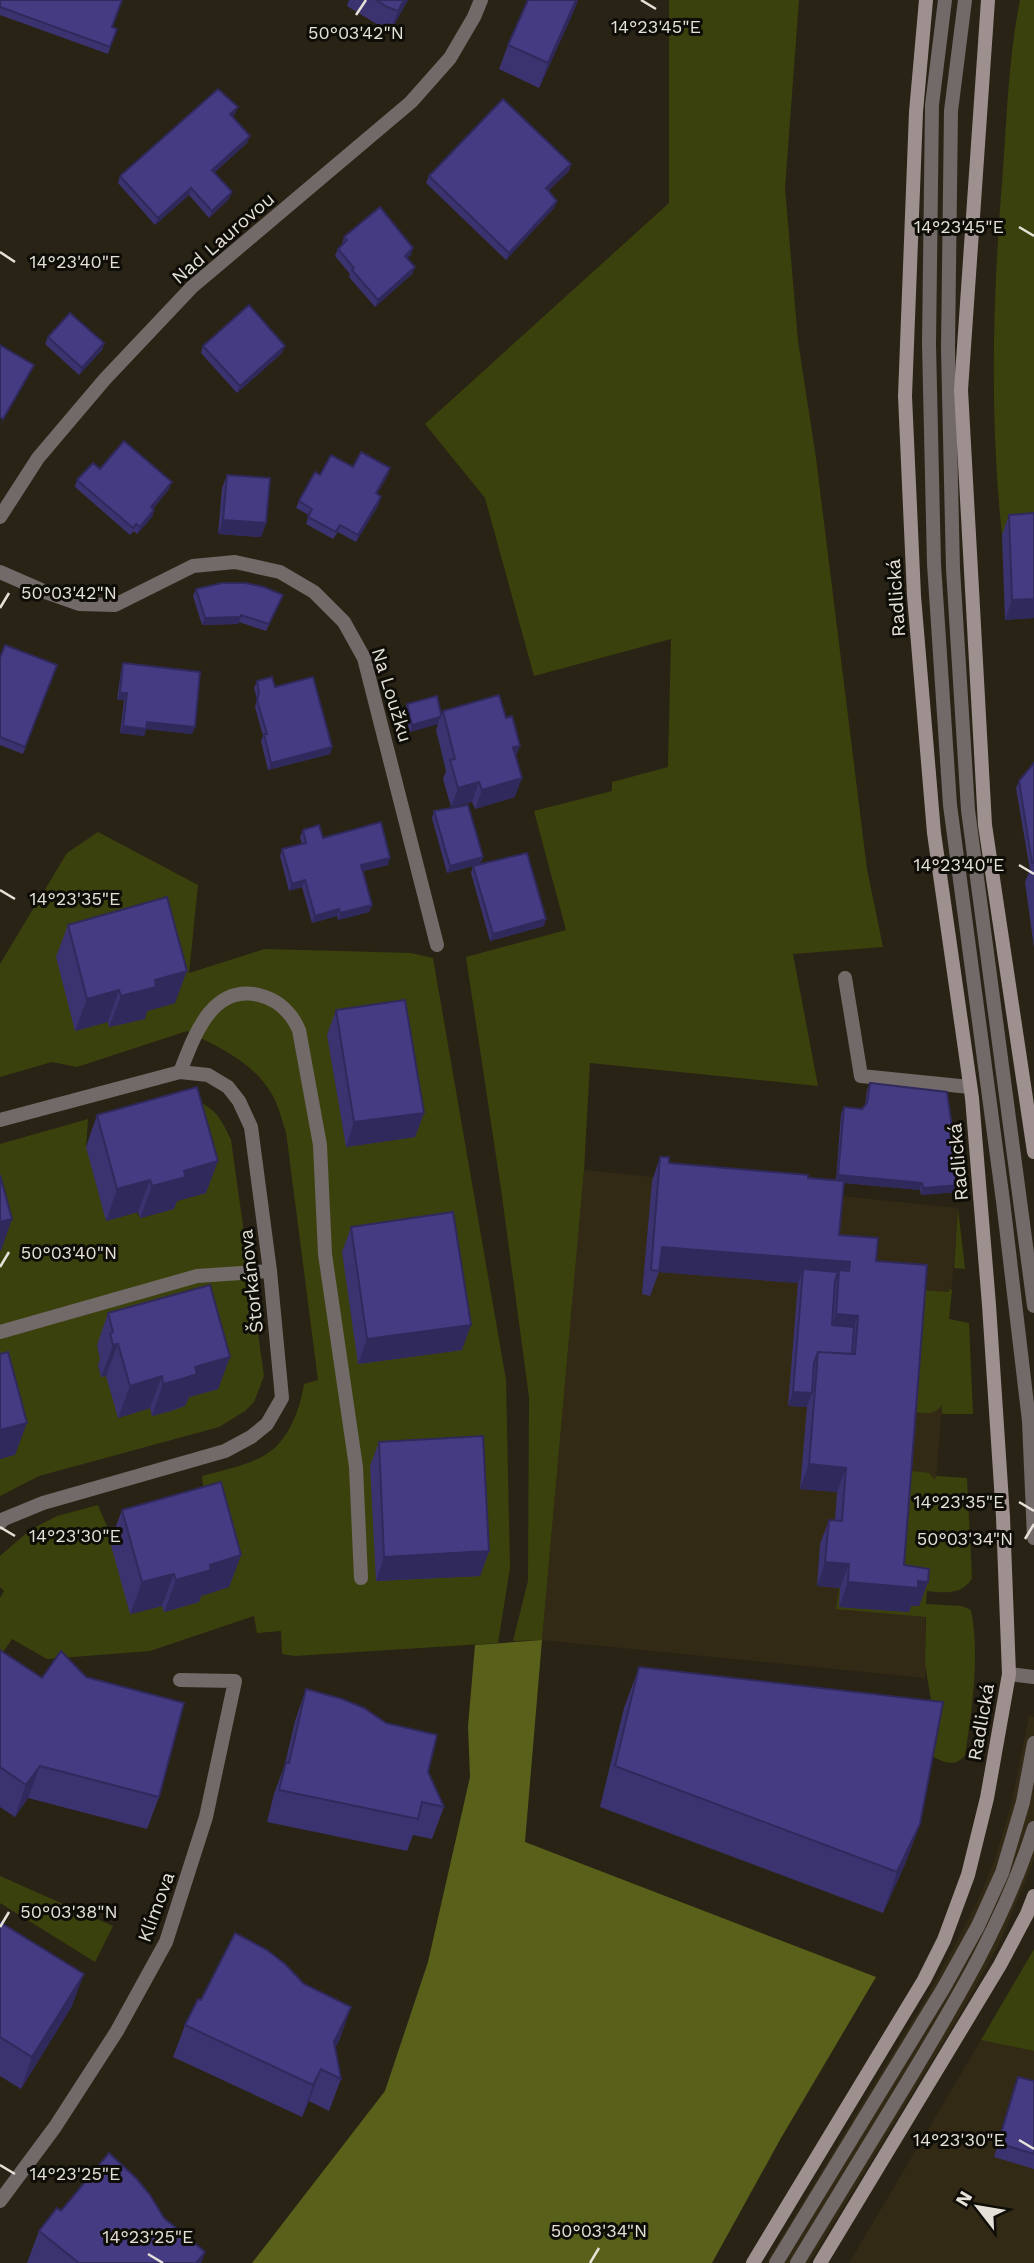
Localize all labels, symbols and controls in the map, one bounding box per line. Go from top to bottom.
text: 14°23'45"E [611,16,701,37]
text: 50°03'42"N [308,22,404,43]
street label: Nad Laurovou [167,187,279,289]
text: 14°23'45"E [914,216,1004,237]
text: 14°23'40"E [30,251,120,272]
street label: Radlická [882,558,910,638]
text: 50°03'42"N [21,582,117,603]
street label: Na Loužku [367,645,417,745]
text: 14°23'40"E [914,854,1004,875]
text: 14°23'35"E [29,888,121,909]
street label: Radlická [943,1122,973,1202]
street label: Štorkánova [234,1228,268,1334]
text: 50°03'40"N [21,1242,117,1263]
text: 14°23'35"E [913,1491,1005,1512]
text: 14°23'30"E [29,1525,121,1546]
text: 50°03'34"N [917,1528,1013,1549]
street label: Radlická [963,1681,999,1762]
street label: Klímova [133,1868,179,1945]
text: 50°03'38"N [20,1901,118,1922]
text: 14°23'30"E [913,2129,1005,2150]
text: 14°23'25"E [29,2163,121,2184]
north arrow [943,2172,1013,2242]
text: N [950,2187,977,2210]
text: 50°03'34"N [551,2220,647,2241]
text: 14°23'25"E [102,2226,194,2247]

